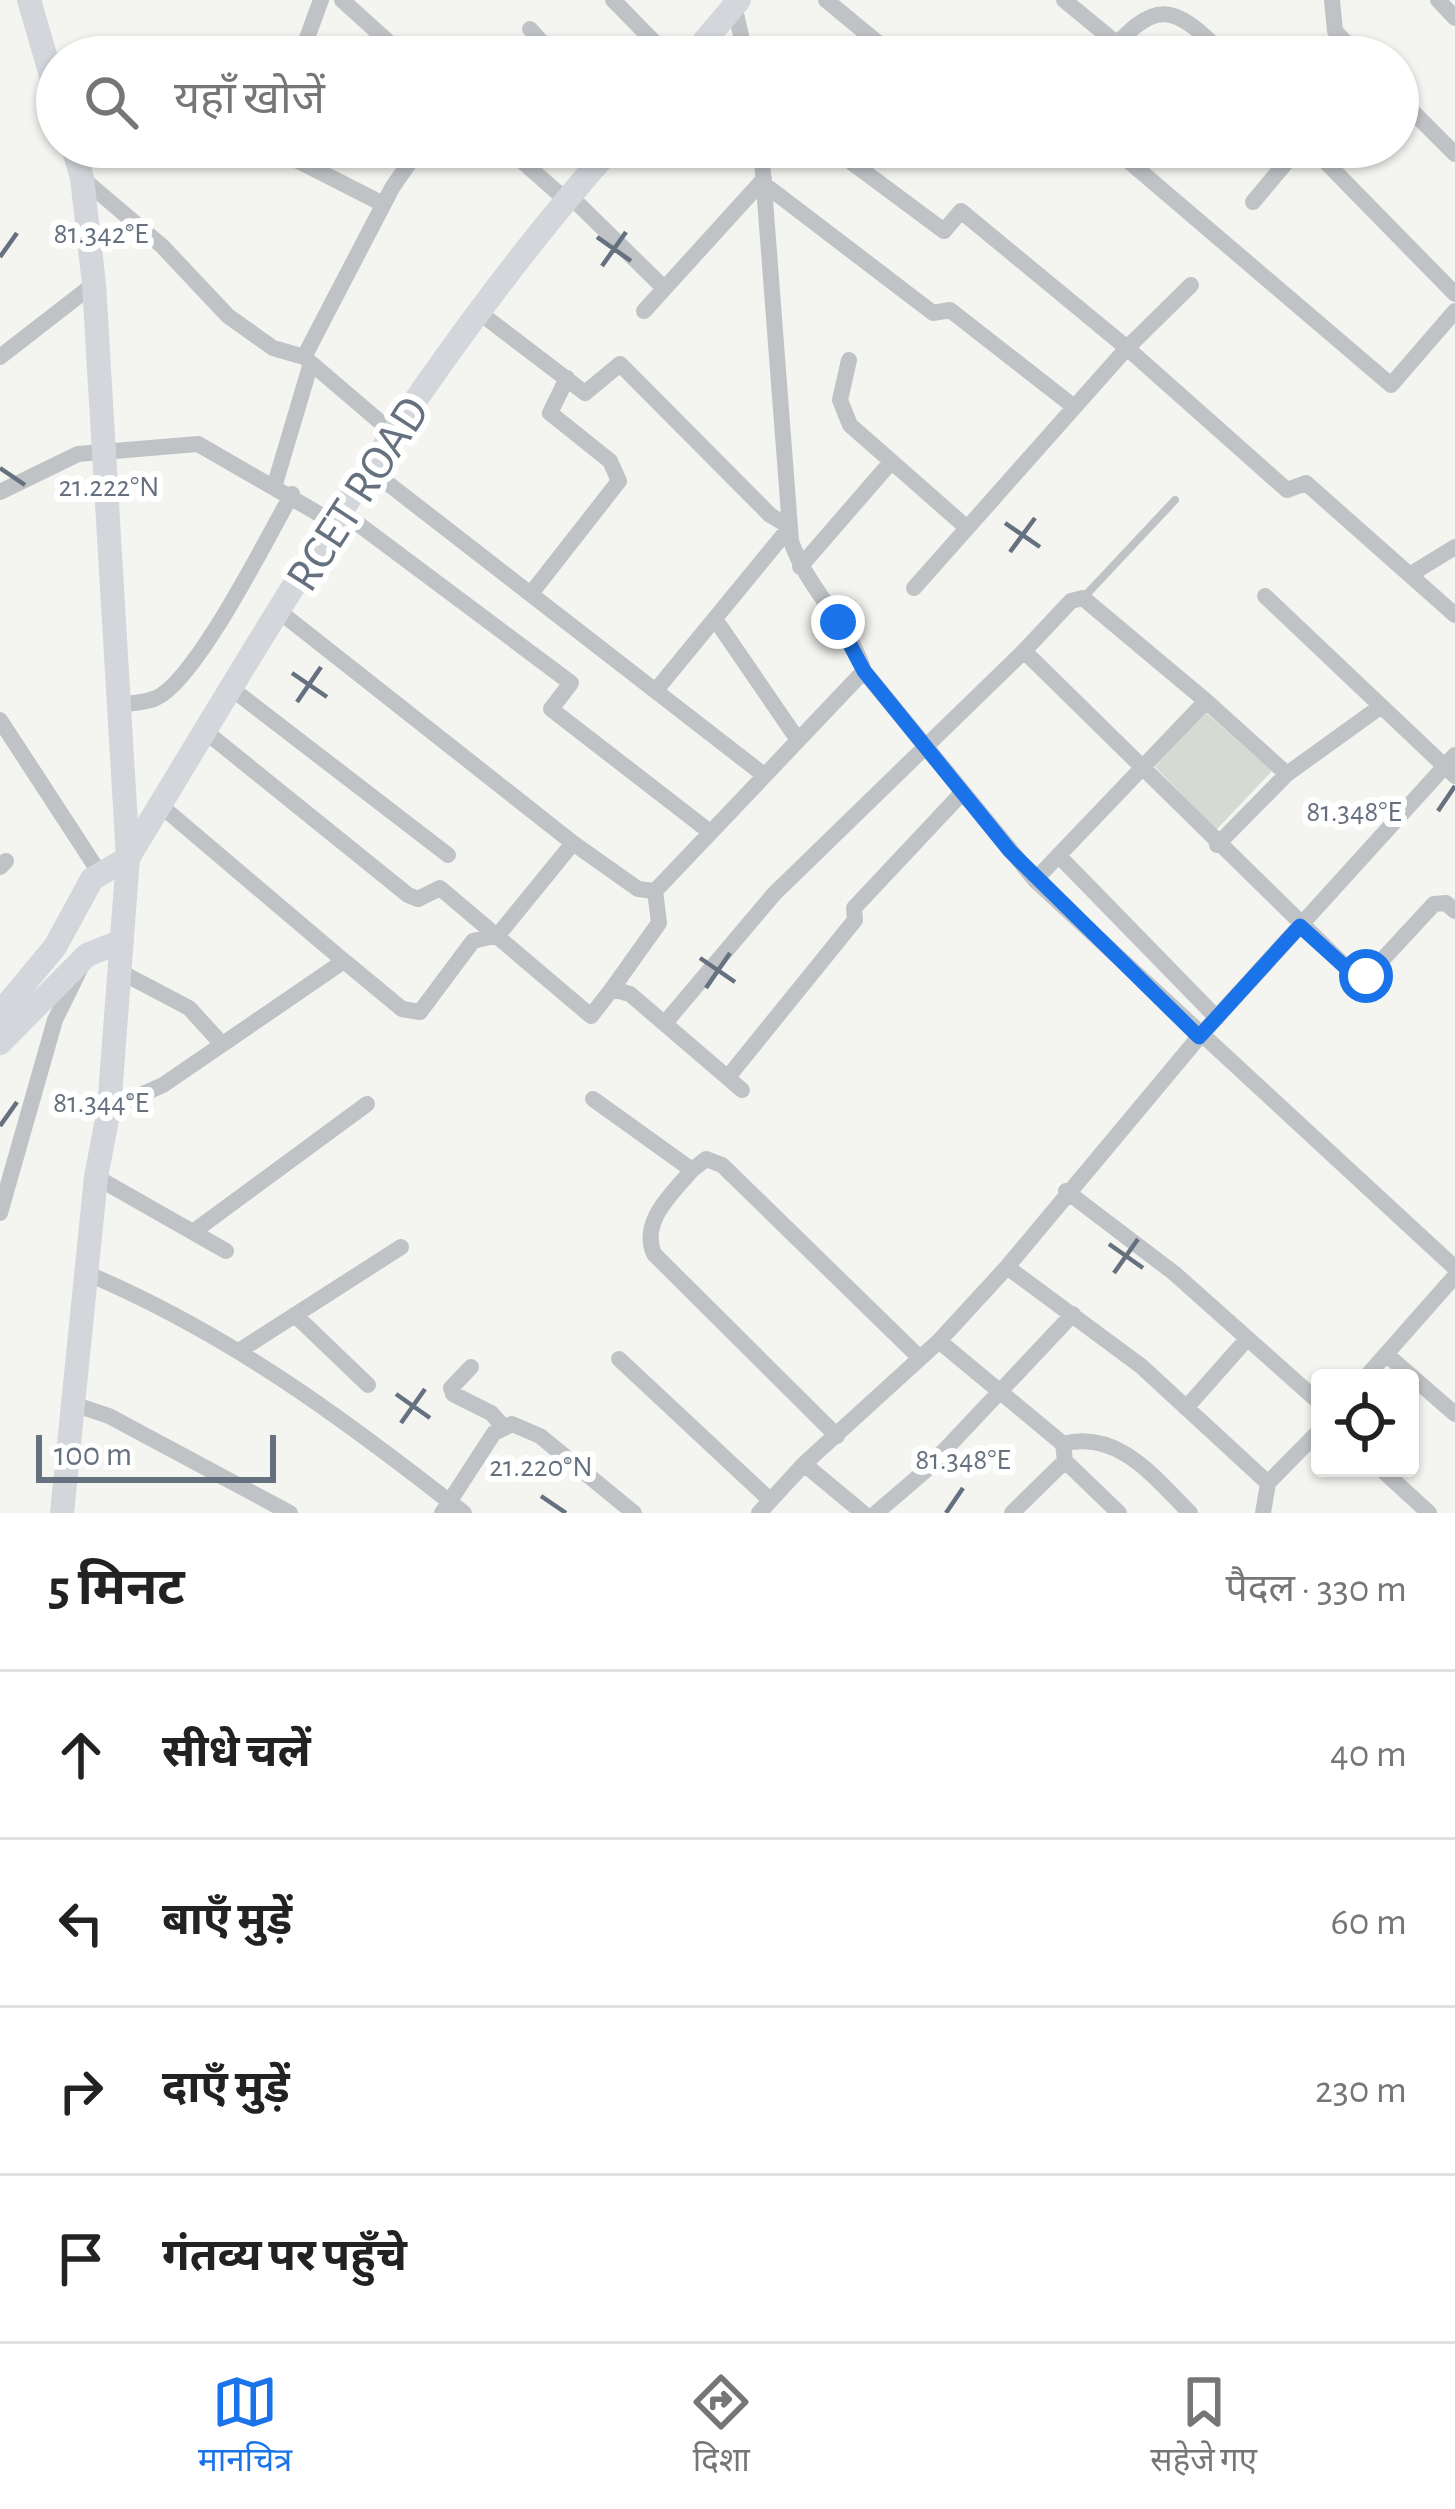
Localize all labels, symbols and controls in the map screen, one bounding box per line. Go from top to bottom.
search box [36,36,1419,168]
icon: search [78,69,144,135]
text: यहाँ खोजें [174,77,325,122]
text: 81.342°E [53,219,149,249]
street label: RCET ROAD [278,389,439,600]
text: 21.222°N [58,472,160,502]
route end [811,595,865,649]
text: 81.348°E [1306,797,1402,827]
route start [1339,949,1393,1003]
text: 81.344°E [53,1088,149,1118]
map controls [1311,1369,1419,1477]
button: locate [1311,1369,1419,1477]
scale bar [36,1429,276,1482]
text: 100 m [54,1439,132,1472]
text: 81.348°E [915,1445,1011,1475]
text: 21.220°N [489,1452,593,1482]
text: 5 मिनट [48,1563,185,1614]
text: पैदल · 330 m [1226,1570,1407,1609]
icon: ahead [48,1722,114,1788]
text: सीधे चलें [162,1730,311,1775]
text: 40 m [1330,1735,1407,1774]
icon: left [48,1890,114,1956]
text: बाएँ मुड़ें [162,1898,292,1943]
text: 60 m [1330,1903,1407,1942]
icon: right [48,2058,114,2124]
text: दाएँ मुड़ें [162,2066,290,2111]
text: 230 m [1315,2071,1407,2110]
icon: arrive [48,2226,114,2292]
text: गंतव्य पर पहुँचे [162,2234,407,2279]
tab: मानचित्र [198,2369,292,2484]
tab: दिशा [688,2369,754,2484]
tab: सहेजे गए [1150,2369,1257,2484]

